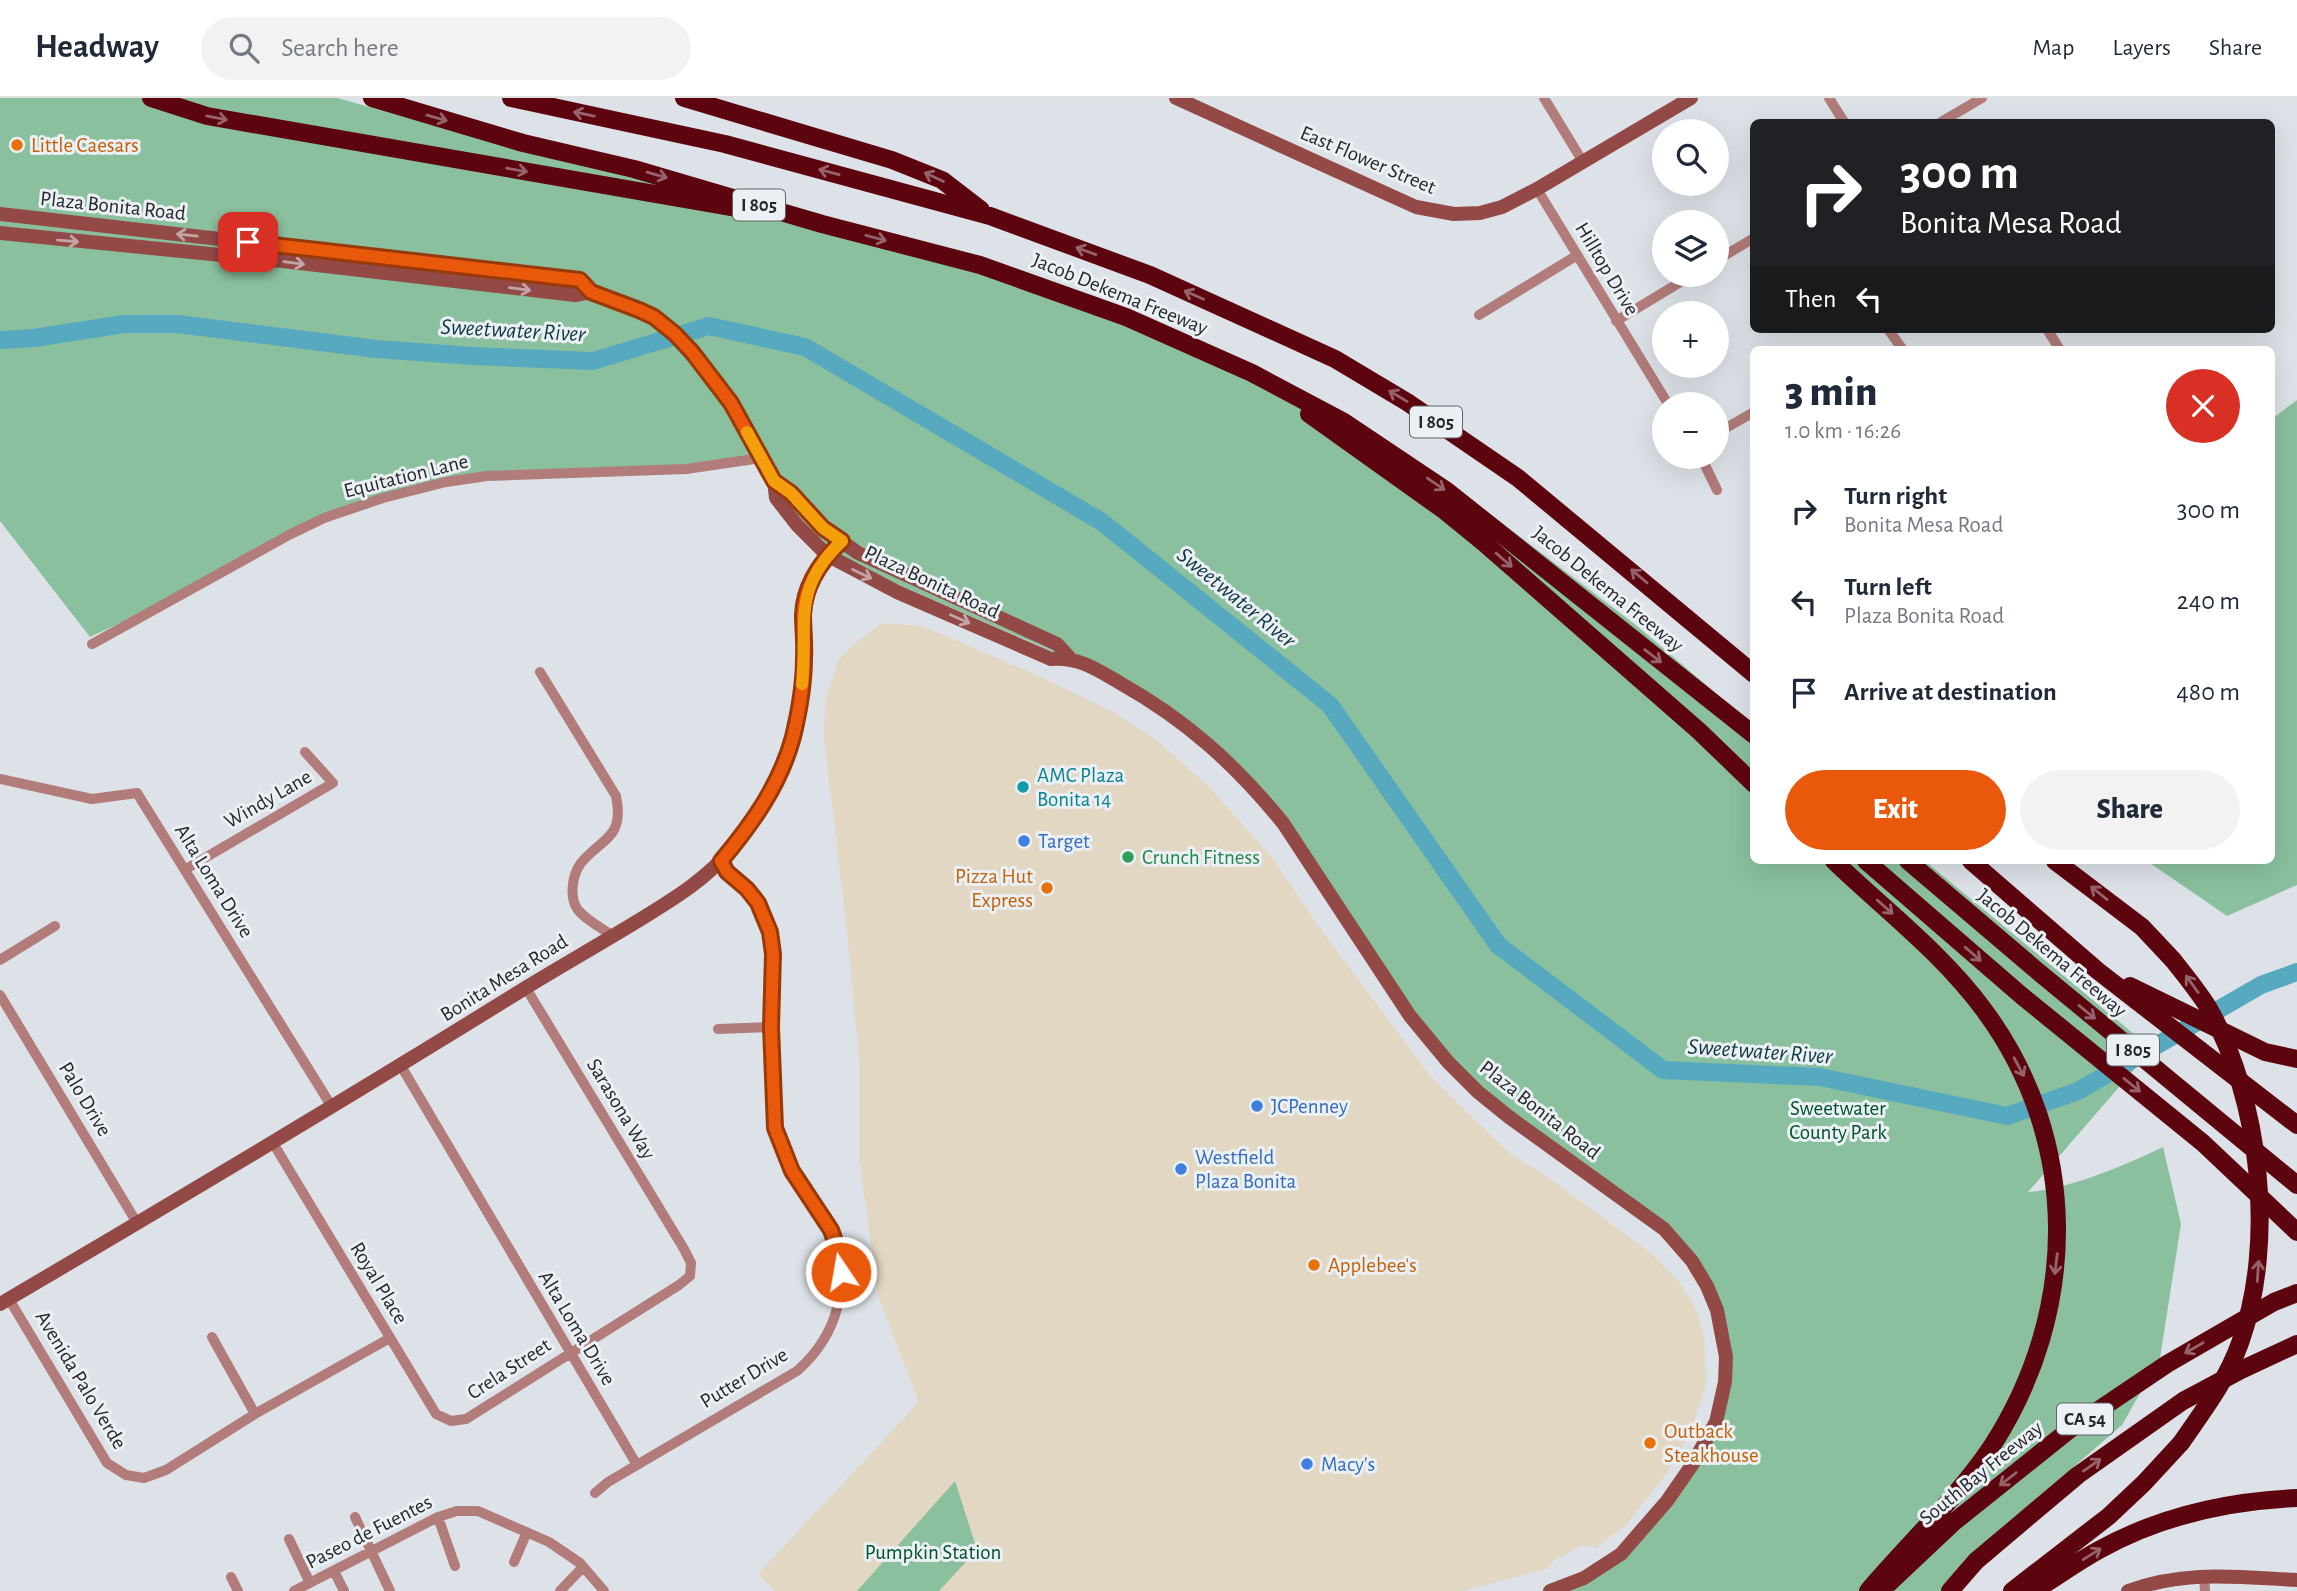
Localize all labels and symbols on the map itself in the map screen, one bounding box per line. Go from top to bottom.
one-way arrow [573,106,596,120]
one-way arrow [205,111,228,125]
one-way arrow [426,113,448,126]
street label: East Flower Street [1297,122,1439,198]
place label: Little Caesars [31,135,139,156]
marker: Little Caesars [9,137,25,153]
one-way arrow [505,164,528,177]
one-way arrow [819,165,841,178]
one-way arrow [646,170,668,183]
one-way arrow [924,170,945,183]
street label: Plaza Bonita Road [39,188,187,224]
road number: I 805 [733,190,785,220]
pin [218,212,278,272]
street label: Hilltop Drive [1571,219,1643,319]
one-way arrow [177,229,199,242]
one-way arrow [865,232,887,245]
one-way arrow [56,235,79,248]
one-way arrow [1075,244,1097,256]
street label: Jacob Dekema Freeway [1029,249,1211,339]
one-way arrow [282,256,305,269]
one-way arrow [508,283,531,296]
one-way arrow [1184,288,1206,301]
water label: Sweetwater River [440,316,587,346]
one-way arrow [1388,389,1408,403]
road number: I 805 [1410,406,1462,438]
street label: Equitation Lane [342,450,470,502]
one-way arrow [1426,477,1445,491]
street label: Jacob Dekema Freeway [1529,522,1687,656]
street label: Plaza Bonita Road [861,542,1003,622]
water label: Sweetwater River [1172,543,1300,653]
one-way arrow [1494,552,1512,568]
one-way arrow [851,567,872,581]
one-way arrow [1630,569,1648,584]
one-way arrow [948,613,970,626]
one-way arrow [1643,648,1662,663]
place label: AMC Plaza Bonita 14 [1037,765,1125,810]
street label: Windy Lane [221,766,315,832]
marker: AMC Plaza Bonita 14 [1015,779,1031,795]
street label: Alta Loma Drive [171,821,257,941]
place label: Target [1038,831,1090,852]
marker: Target [1016,833,1032,849]
place label: Crunch Fitness [1142,847,1260,868]
marker: Crunch Fitness [1120,849,1136,865]
place label: Pizza Hut Express [955,866,1033,911]
marker: Pizza Hut Express [1039,880,1055,896]
street label: Jacob Dekema Freeway [1974,885,2130,1021]
one-way arrow [2091,886,2109,901]
one-way arrow [1875,899,1893,915]
street label: Bonita Mesa Road [437,930,571,1025]
one-way arrow [1964,946,1982,962]
one-way arrow [2184,975,2199,994]
one-way arrow [2078,1005,2096,1020]
road number: I 805 [2107,1034,2159,1066]
water label: Sweetwater River [1687,1035,1834,1069]
street label: Sarasona Way [583,1055,659,1163]
one-way arrow [2013,1056,2027,1077]
street label: Plaza Bonita Road [1476,1057,1604,1163]
street label: Palo Drive [55,1058,115,1140]
one-way arrow [2123,1077,2141,1093]
place label: JCPenney [1271,1096,1348,1117]
marker: JCPenney [1249,1098,1265,1114]
park label: Sweetwater County Park [1789,1098,1887,1143]
place label: Westfield Plaza Bonita [1195,1147,1296,1192]
marker: Westfield Plaza Bonita [1173,1161,1189,1177]
position arrow [804,1235,878,1309]
street label: Royal Place [346,1238,412,1328]
one-way arrow [2050,1252,2063,1275]
place label: Applebee's [1328,1255,1417,1276]
marker: Applebee's [1306,1257,1322,1273]
one-way arrow [2252,1261,2265,1283]
street label: Alta Loma Drive [535,1267,619,1389]
street label: Avenida Palo Verde [32,1307,130,1453]
street label: Crela Street [464,1334,555,1404]
one-way arrow [2184,1342,2205,1355]
street label: Putter Drive [697,1344,791,1412]
road number: CA 54 [2057,1404,2113,1434]
street label: South Bay Freeway [1916,1417,2046,1529]
place label: Outback Steakhouse [1664,1421,1759,1466]
marker: Outback Steakhouse [1642,1435,1658,1451]
place label: Macy's [1321,1454,1375,1475]
marker: Macy's [1299,1456,1315,1472]
one-way arrow [2082,1458,2101,1472]
one-way arrow [1999,1471,2018,1486]
street label: Paseo de Fuentes [303,1491,435,1573]
park label: Pumpkin Station [865,1542,1001,1563]
one-way arrow [2082,1547,2102,1561]

